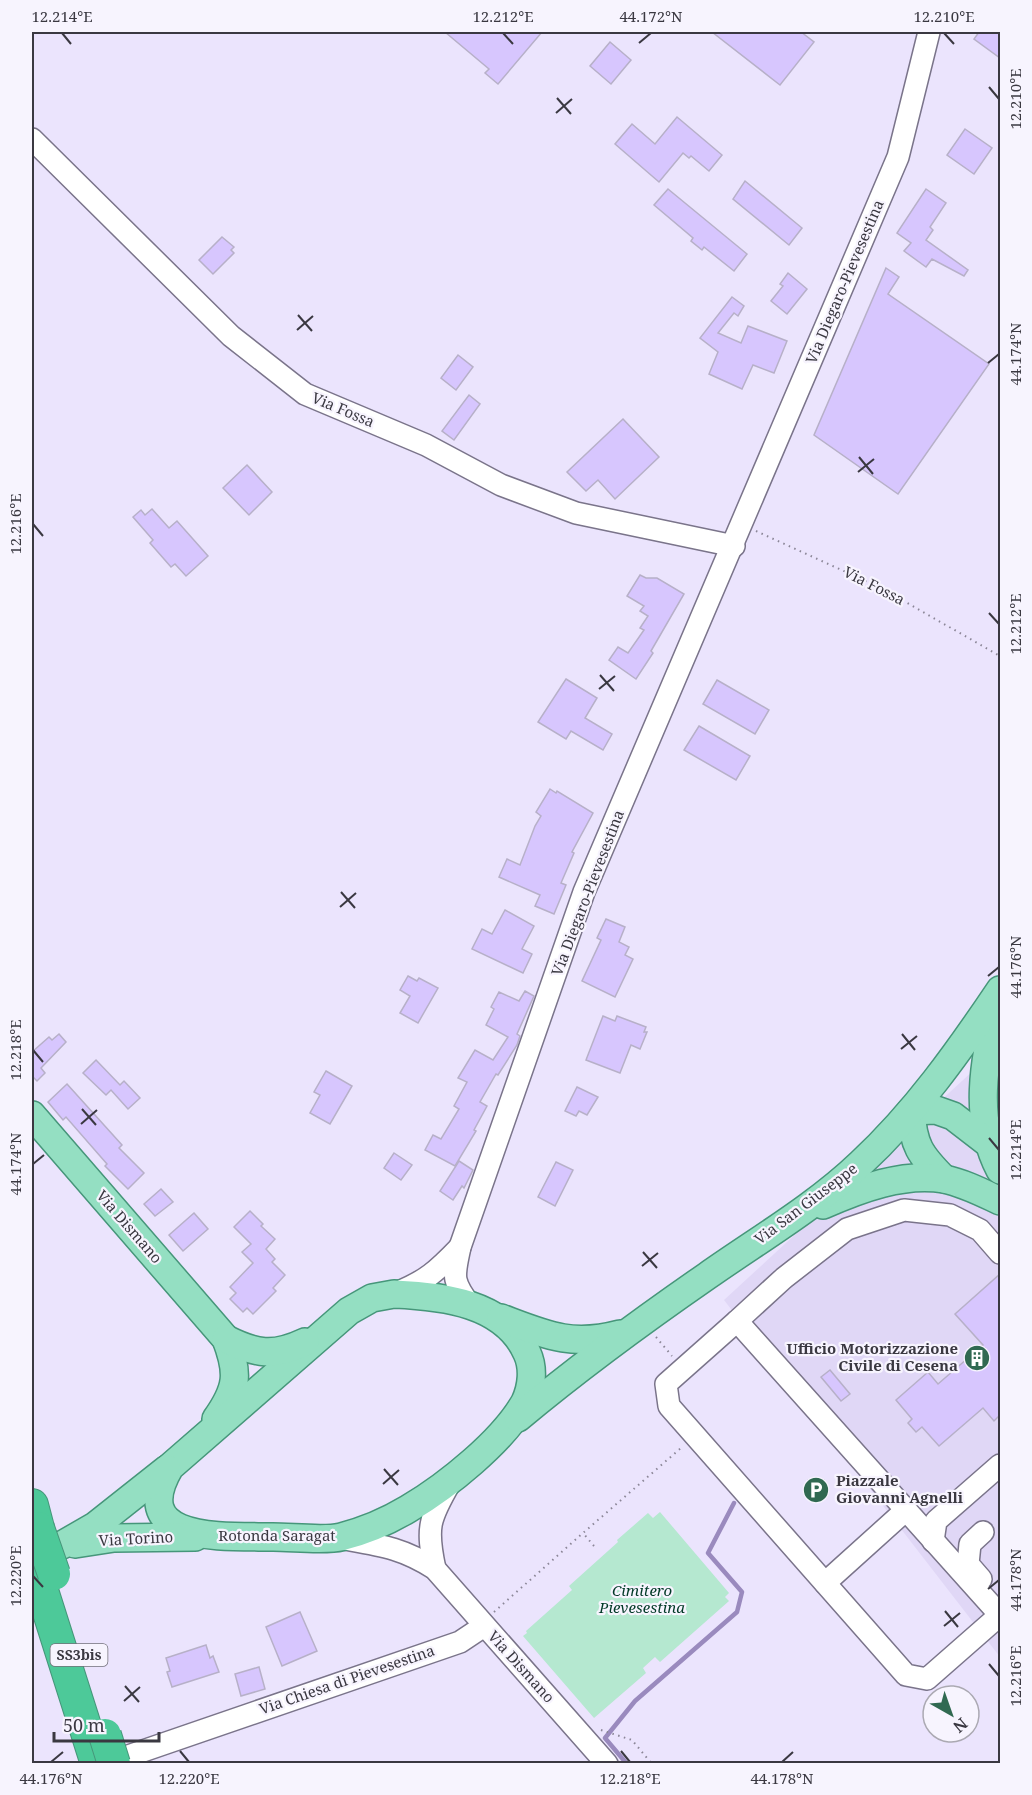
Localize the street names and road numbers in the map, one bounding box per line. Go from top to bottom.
street label: Via Diegaro-Pievesestina [800,197,888,367]
street label: Via Fossa [309,387,378,431]
street label: Via Fossa [840,561,908,609]
street label: Via Diegaro-Pievesestina [546,807,628,978]
street label: Via San Giuseppe [750,1158,861,1248]
street label: Via Dismano [92,1186,167,1267]
street label: Rotonda Saragat [218,1525,336,1545]
street label: Via Torino [98,1526,174,1550]
street label: Via Dismano [484,1626,560,1707]
street label: Via Chiesa di Pievesestina [256,1640,437,1718]
road number: SS3bis [50,1644,107,1666]

